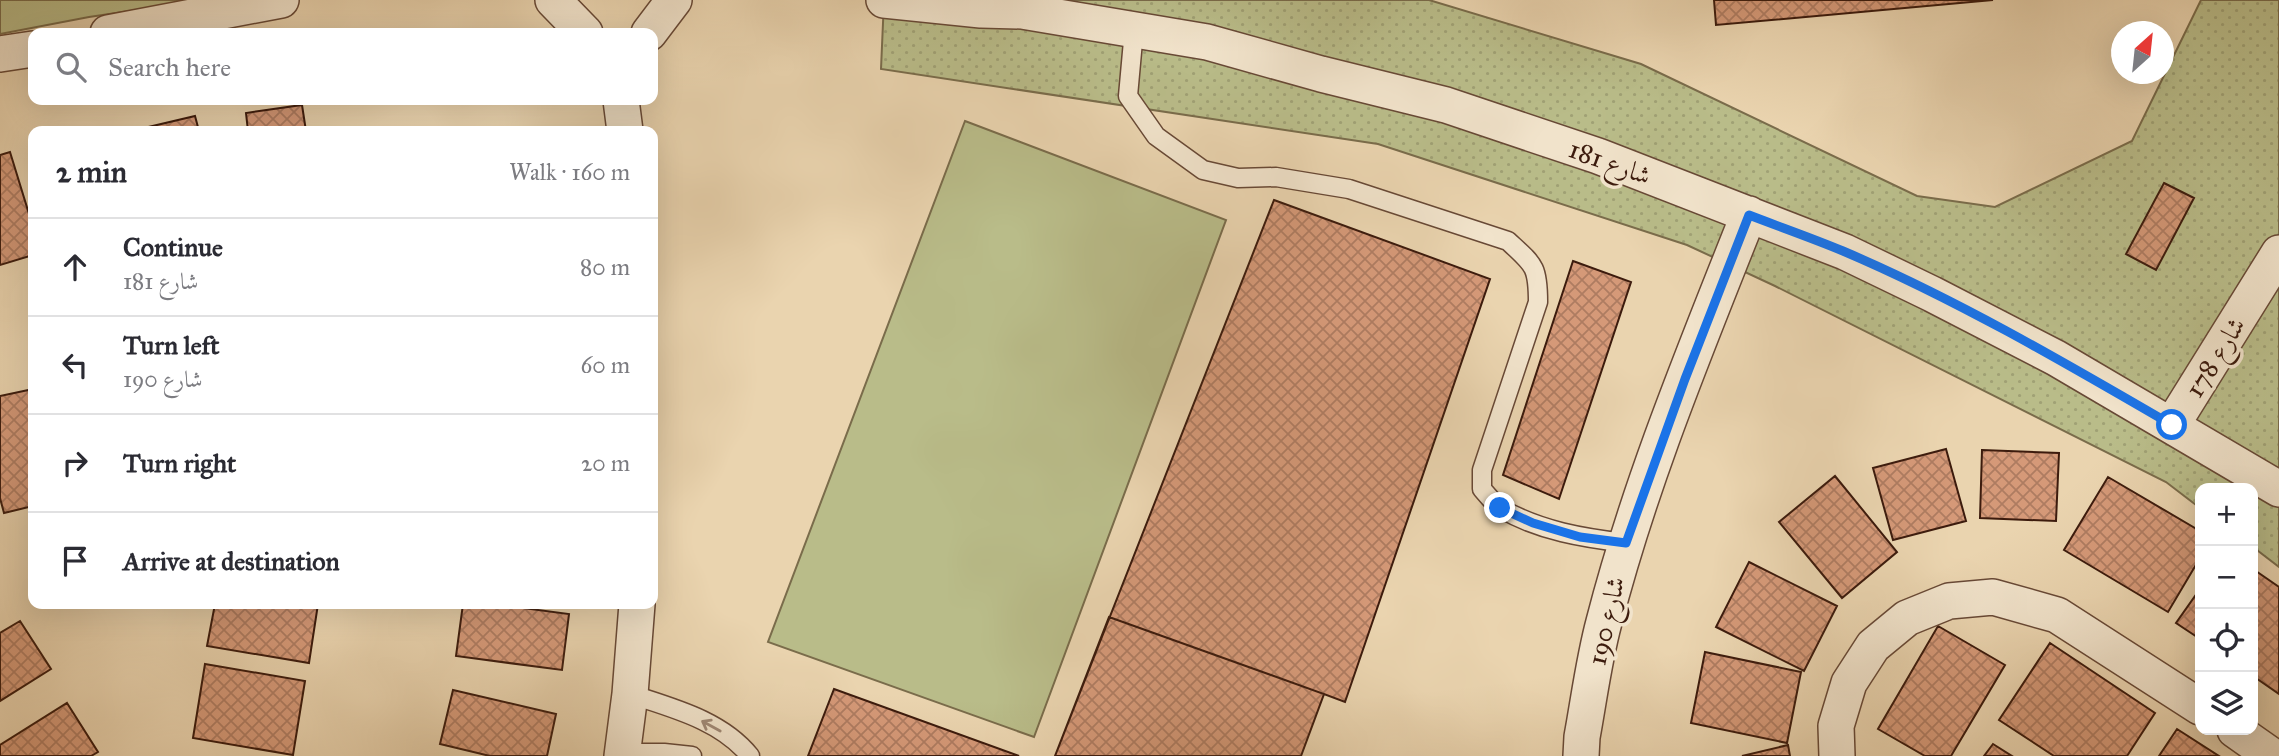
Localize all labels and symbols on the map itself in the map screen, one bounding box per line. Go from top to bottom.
north arrow [2111,21,2174,84]
street label: شارع 181 [1562,132,1655,197]
street label: شارع 178 [2178,311,2257,406]
route start [2156,409,2187,440]
route end [1484,492,1515,523]
street label: شارع 190 [1580,574,1638,670]
one-way arrow [702,719,722,733]

